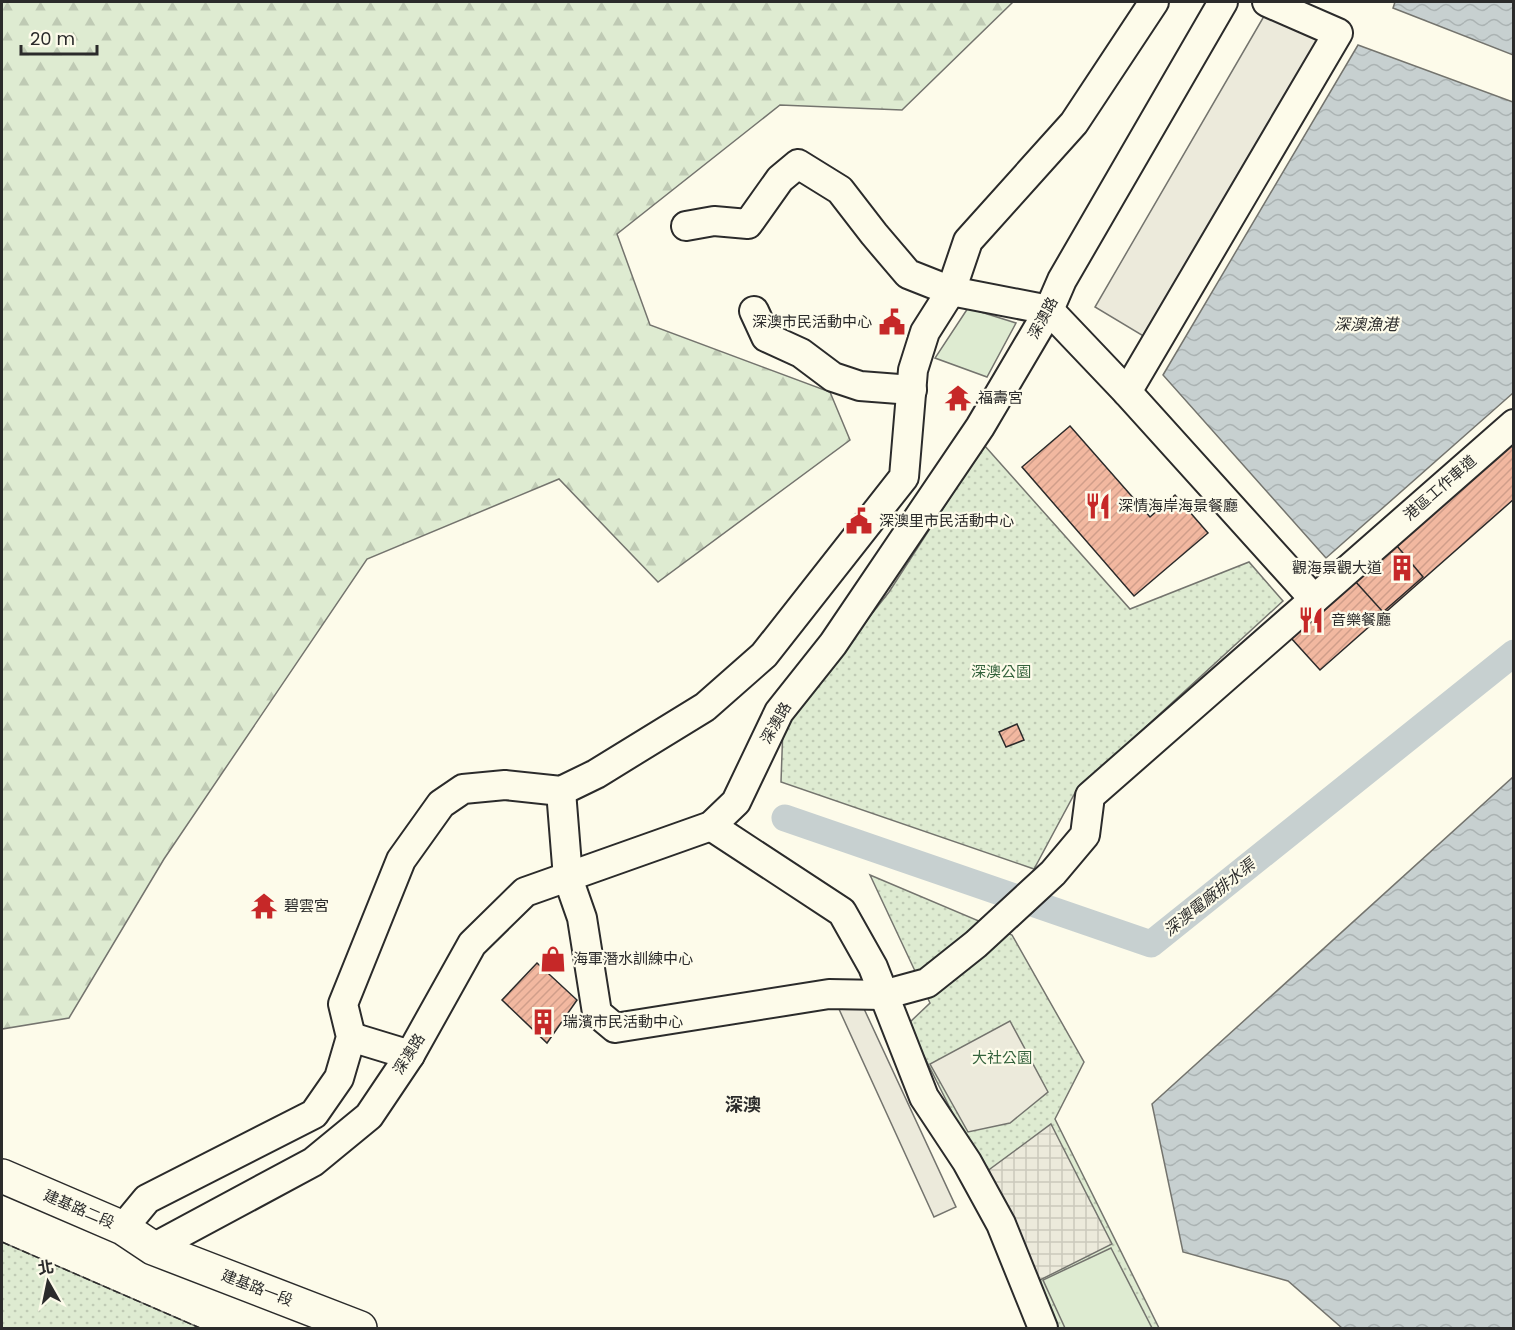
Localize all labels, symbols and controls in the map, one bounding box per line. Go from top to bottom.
scale bar [21,18,98,56]
text: 20 m [30,26,75,51]
street label: 深澳路 [1023,293,1062,343]
public building icon: 深澳市民活動中心 [877,307,907,337]
place label: 深澳市民活動中心 [752,311,872,332]
water label: 深澳漁港 [1334,313,1400,336]
temple icon: 福壽宮 [943,383,973,413]
place label: 福壽宮 [978,387,1023,408]
street label: 港區工作車道 [1399,450,1481,525]
restaurant icon: 深情海岸海景餐廳 [1083,491,1113,521]
place label: 深情海岸海景餐廳 [1118,495,1238,516]
public building icon: 深澳里市民活動中心 [844,506,874,536]
place label: 深澳里市民活動中心 [879,510,1014,531]
building icon: 觀海景觀大道 [1387,553,1417,583]
place label: 觀海景觀大道 [1292,557,1382,578]
restaurant icon: 音樂餐廳 [1296,605,1326,635]
place label: 音樂餐廳 [1331,609,1391,630]
park label: 深澳公園 [971,661,1031,682]
street label: 深澳路 [755,698,796,747]
water label: 深澳電廠排水渠 [1159,852,1262,942]
temple icon: 碧雲宮 [249,891,279,921]
place label: 碧雲宮 [284,895,329,916]
shop icon: 海軍潛水訓練中心 [538,944,568,974]
place label: 海軍潛水訓練中心 [573,948,693,969]
building icon: 瑞濱市民活動中心 [528,1007,558,1037]
place label: 瑞濱市民活動中心 [563,1011,683,1032]
street label: 深澳路 [388,1029,429,1078]
park label: 大社公園 [972,1047,1032,1068]
district label: 深澳 [725,1092,761,1117]
street label: 建基路二段 [41,1184,118,1233]
north arrow [18,1252,78,1312]
text: 北 [36,1255,55,1280]
street label: 建基路一段 [218,1264,296,1311]

